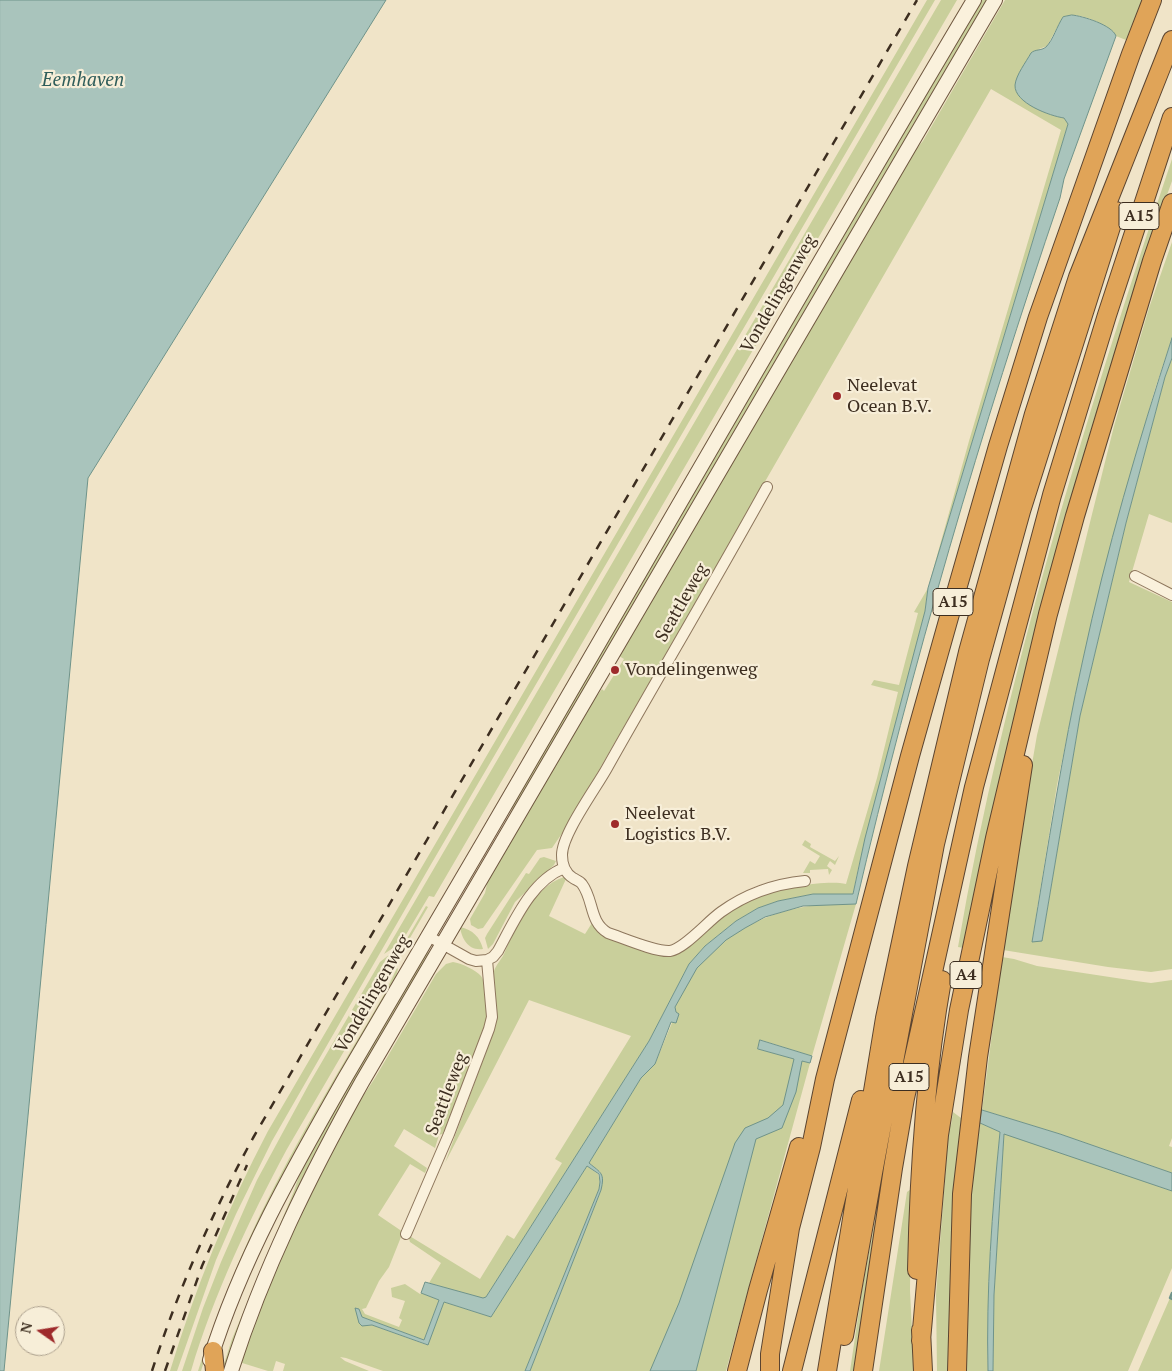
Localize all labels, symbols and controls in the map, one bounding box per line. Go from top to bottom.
water label: Eemhaven [42,70,124,92]
road number: A15 [1119,202,1159,230]
street label: Vondelingenweg [737,231,821,357]
place label: Neelevat Ocean B.V. [847,375,932,418]
marker: Neelevat Ocean B.V. [831,390,843,402]
street label: Seattleweg [651,560,713,646]
road number: A15 [933,588,973,616]
place label: Vondelingenweg [625,659,758,681]
marker: Vondelingenweg [609,664,621,676]
place label: Neelevat Logistics B.V. [625,803,731,846]
marker: Neelevat Logistics B.V. [609,818,621,830]
street label: Vondelingenweg [331,931,415,1057]
road number: A4 [950,962,982,988]
street label: Seattleweg [421,1050,473,1138]
road number: A15 [889,1064,929,1090]
north arrow [15,1306,65,1356]
text: N [15,1320,36,1335]

